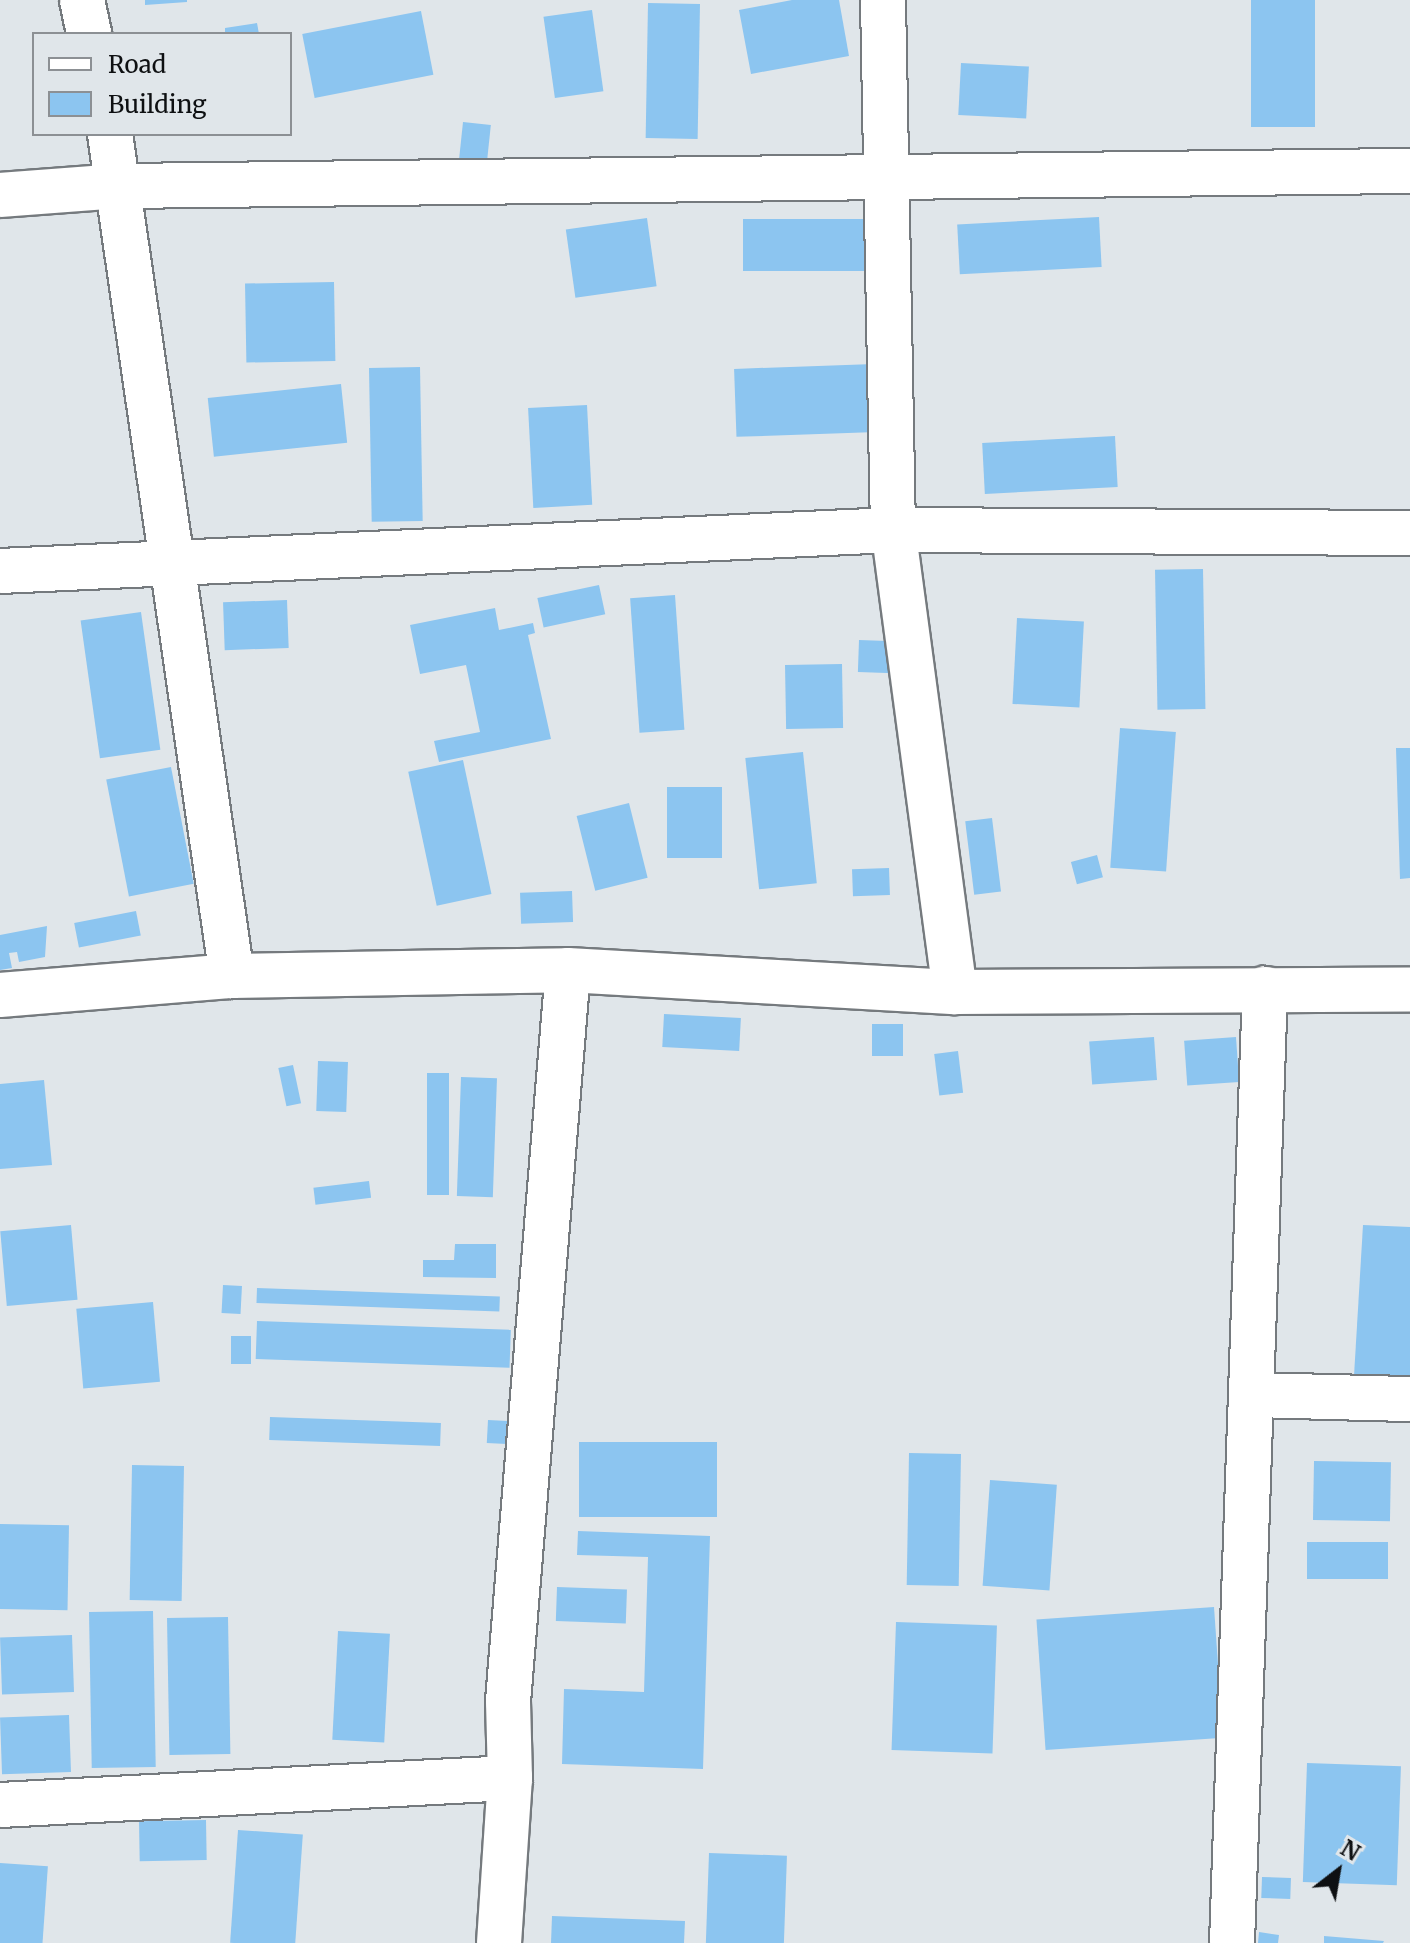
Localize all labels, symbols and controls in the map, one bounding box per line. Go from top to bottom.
legend [32,32,292,136]
text: Road [108,49,166,80]
text: Building [108,89,207,120]
north arrow [1298,1831,1378,1911]
text: N [1336,1834,1365,1867]

